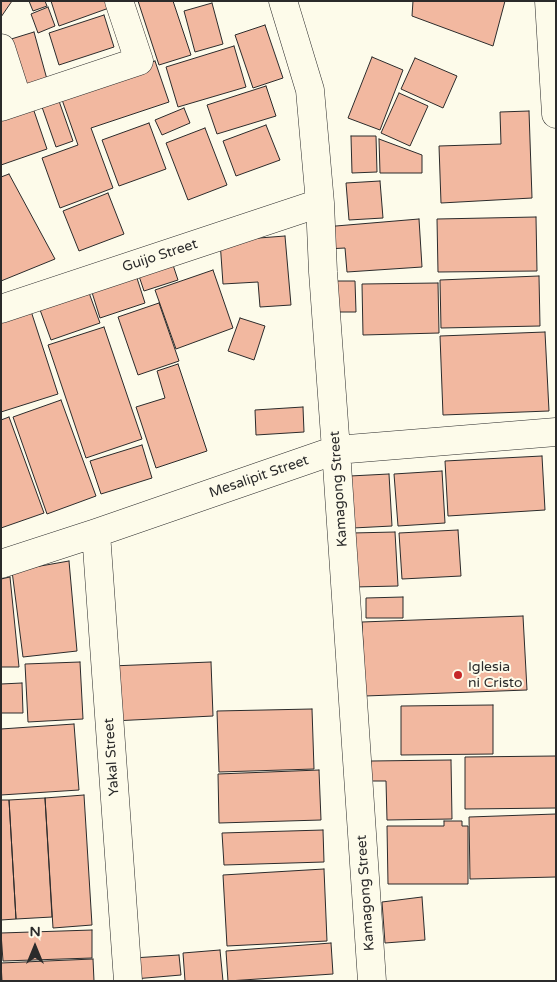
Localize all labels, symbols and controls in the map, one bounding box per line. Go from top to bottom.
street label: Guijo Street [120,236,200,276]
street label: Kamagong Street [327,430,351,548]
street label: Mesalipit Street [207,452,311,502]
place label: Iglesia ni Cristo [468,659,523,692]
marker: Iglesia ni Cristo [452,669,464,681]
street label: Yakal Street [101,717,123,797]
street label: Kamagong Street [354,834,378,952]
north arrow [10,922,60,972]
text: N [29,923,41,940]

